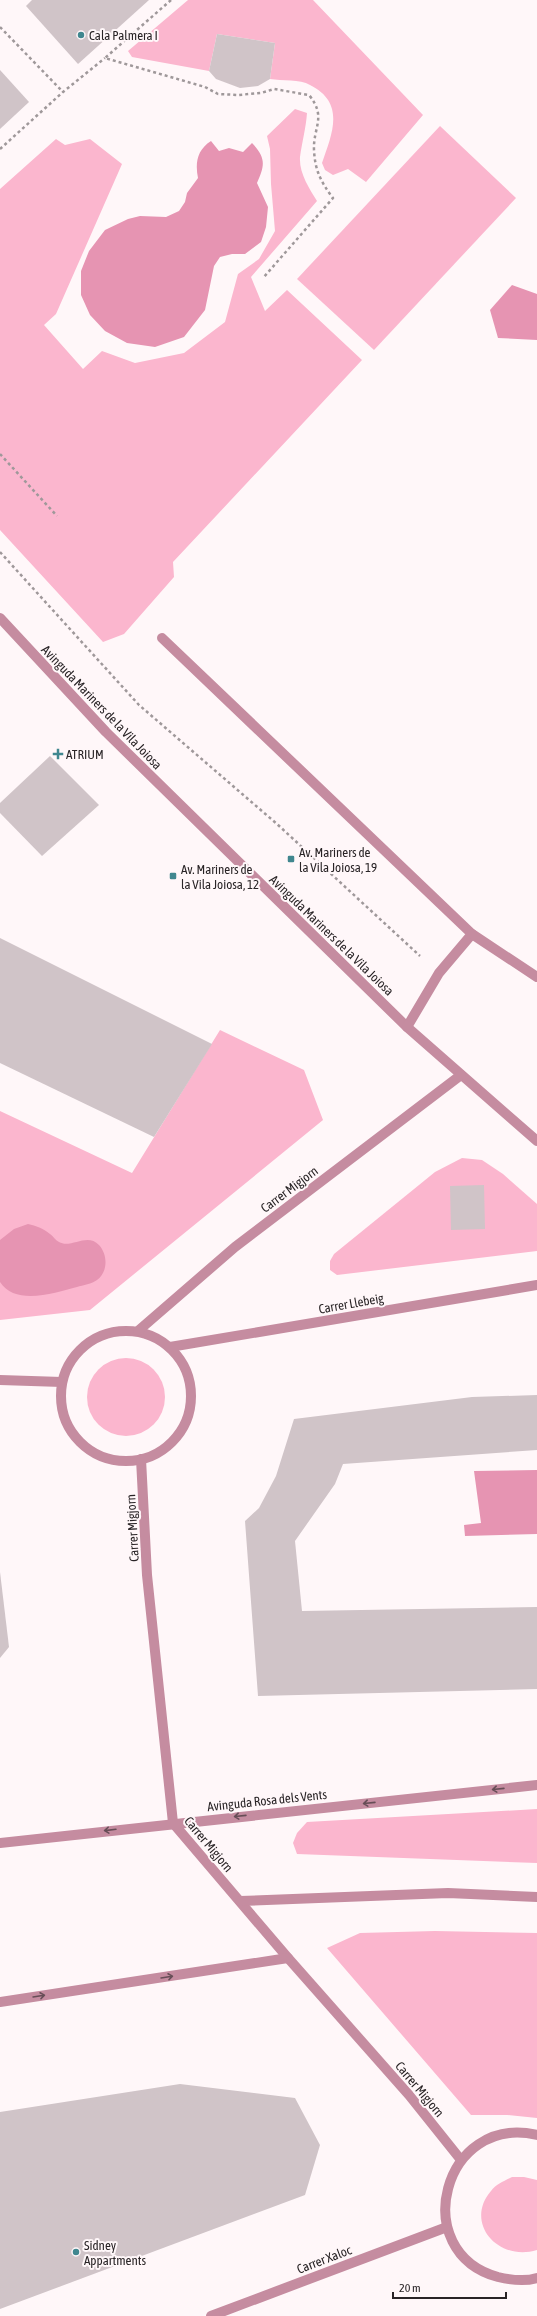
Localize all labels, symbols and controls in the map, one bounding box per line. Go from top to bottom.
place label: Cala Palmera I [89,28,158,43]
marker: Cala Palmera I [76,30,86,40]
street label: Avinguda Mariners de la Vila Joiosa [38,642,165,772]
place label: ATRIUM [66,747,104,762]
marker: ATRIUM [53,749,63,759]
place label: Av. Mariners de la Vila Joiosa, 19 [299,845,377,875]
marker: Av. Mariners de la Vila Joiosa, 19 [286,854,296,864]
place label: Av. Mariners de la Vila Joiosa, 12 [181,862,259,892]
marker: Av. Mariners de la Vila Joiosa, 12 [168,871,178,881]
street label: Avinguda Mariners de la Vila Joiosa [267,872,397,999]
street label: Carrer Migjorn [258,1163,321,1216]
street label: Carrer Llebeig [317,1290,385,1317]
street label: Carrer Migjorn [123,1494,142,1562]
one-way arrow [492,1785,505,1793]
street label: Avinguda Rosa dels Vents [206,1787,328,1814]
one-way arrow [363,1799,376,1806]
one-way arrow [234,1812,247,1820]
street label: Carrer Migjorn [181,1814,236,1875]
one-way arrow [104,1826,117,1834]
one-way arrow [160,1973,173,1981]
one-way arrow [32,1992,45,2000]
street label: Carrer Migjorn [392,2059,447,2120]
place label: Sidney Appartments [84,2238,146,2268]
street label: Carrer Xaloc [295,2242,354,2277]
marker: Sidney Appartments [71,2247,81,2257]
scale bar [393,2274,506,2300]
text: 20 m [399,2281,421,2295]

